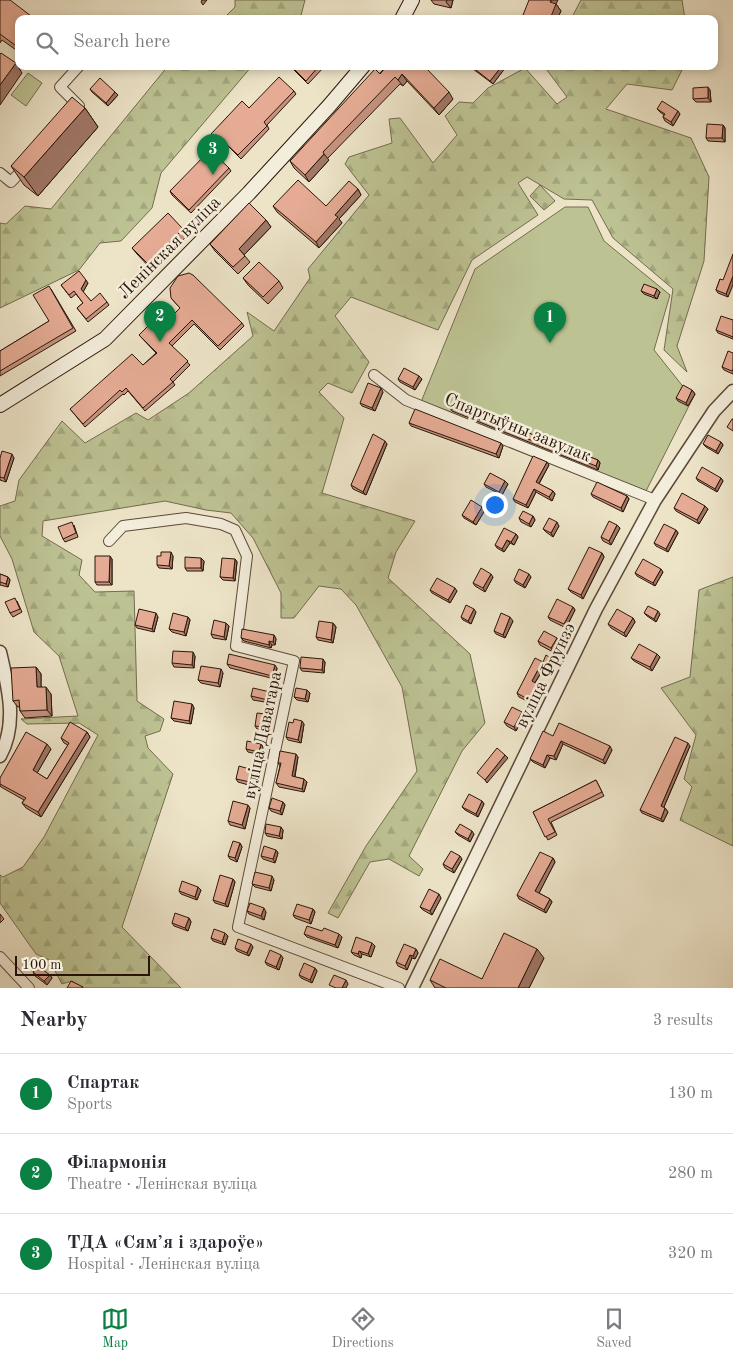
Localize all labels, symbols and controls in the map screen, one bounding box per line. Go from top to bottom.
search box [15,15,718,70]
icon: search [33,29,61,57]
text: Search here [73,33,170,52]
pin: 3 [197,134,229,175]
street label: Ленінская вуліца [115,193,225,302]
pin: 2 [144,301,176,342]
pin: 1 [534,302,566,343]
street label: Спартыўны завулак [442,390,594,466]
your location [482,492,508,518]
street label: вуліца Фрунзэ [513,620,579,731]
street label: вуліца Даватара [241,670,285,801]
scale bar [15,953,150,976]
text: 100 m [22,958,61,972]
text: Nearby [20,1010,88,1031]
text: 3 results [653,1013,713,1029]
text: Спартак [67,1074,139,1093]
text: 1 [31,1086,41,1102]
text: 130 m [668,1086,713,1102]
text: Sports [67,1097,112,1113]
text: Філармонія [67,1154,167,1173]
text: 2 [31,1166,41,1182]
text: 280 m [668,1166,713,1182]
text: Theatre · Ленінская вуліца [67,1177,257,1193]
text: ТДА «Сямʼя і здароўе» [67,1234,264,1253]
text: 3 [31,1246,41,1262]
text: 320 m [668,1246,713,1262]
text: Hospital · Ленінская вуліца [67,1257,260,1273]
tab: Map [101,1305,129,1352]
tab: Directions [332,1305,394,1352]
tab: Saved [596,1305,632,1352]

